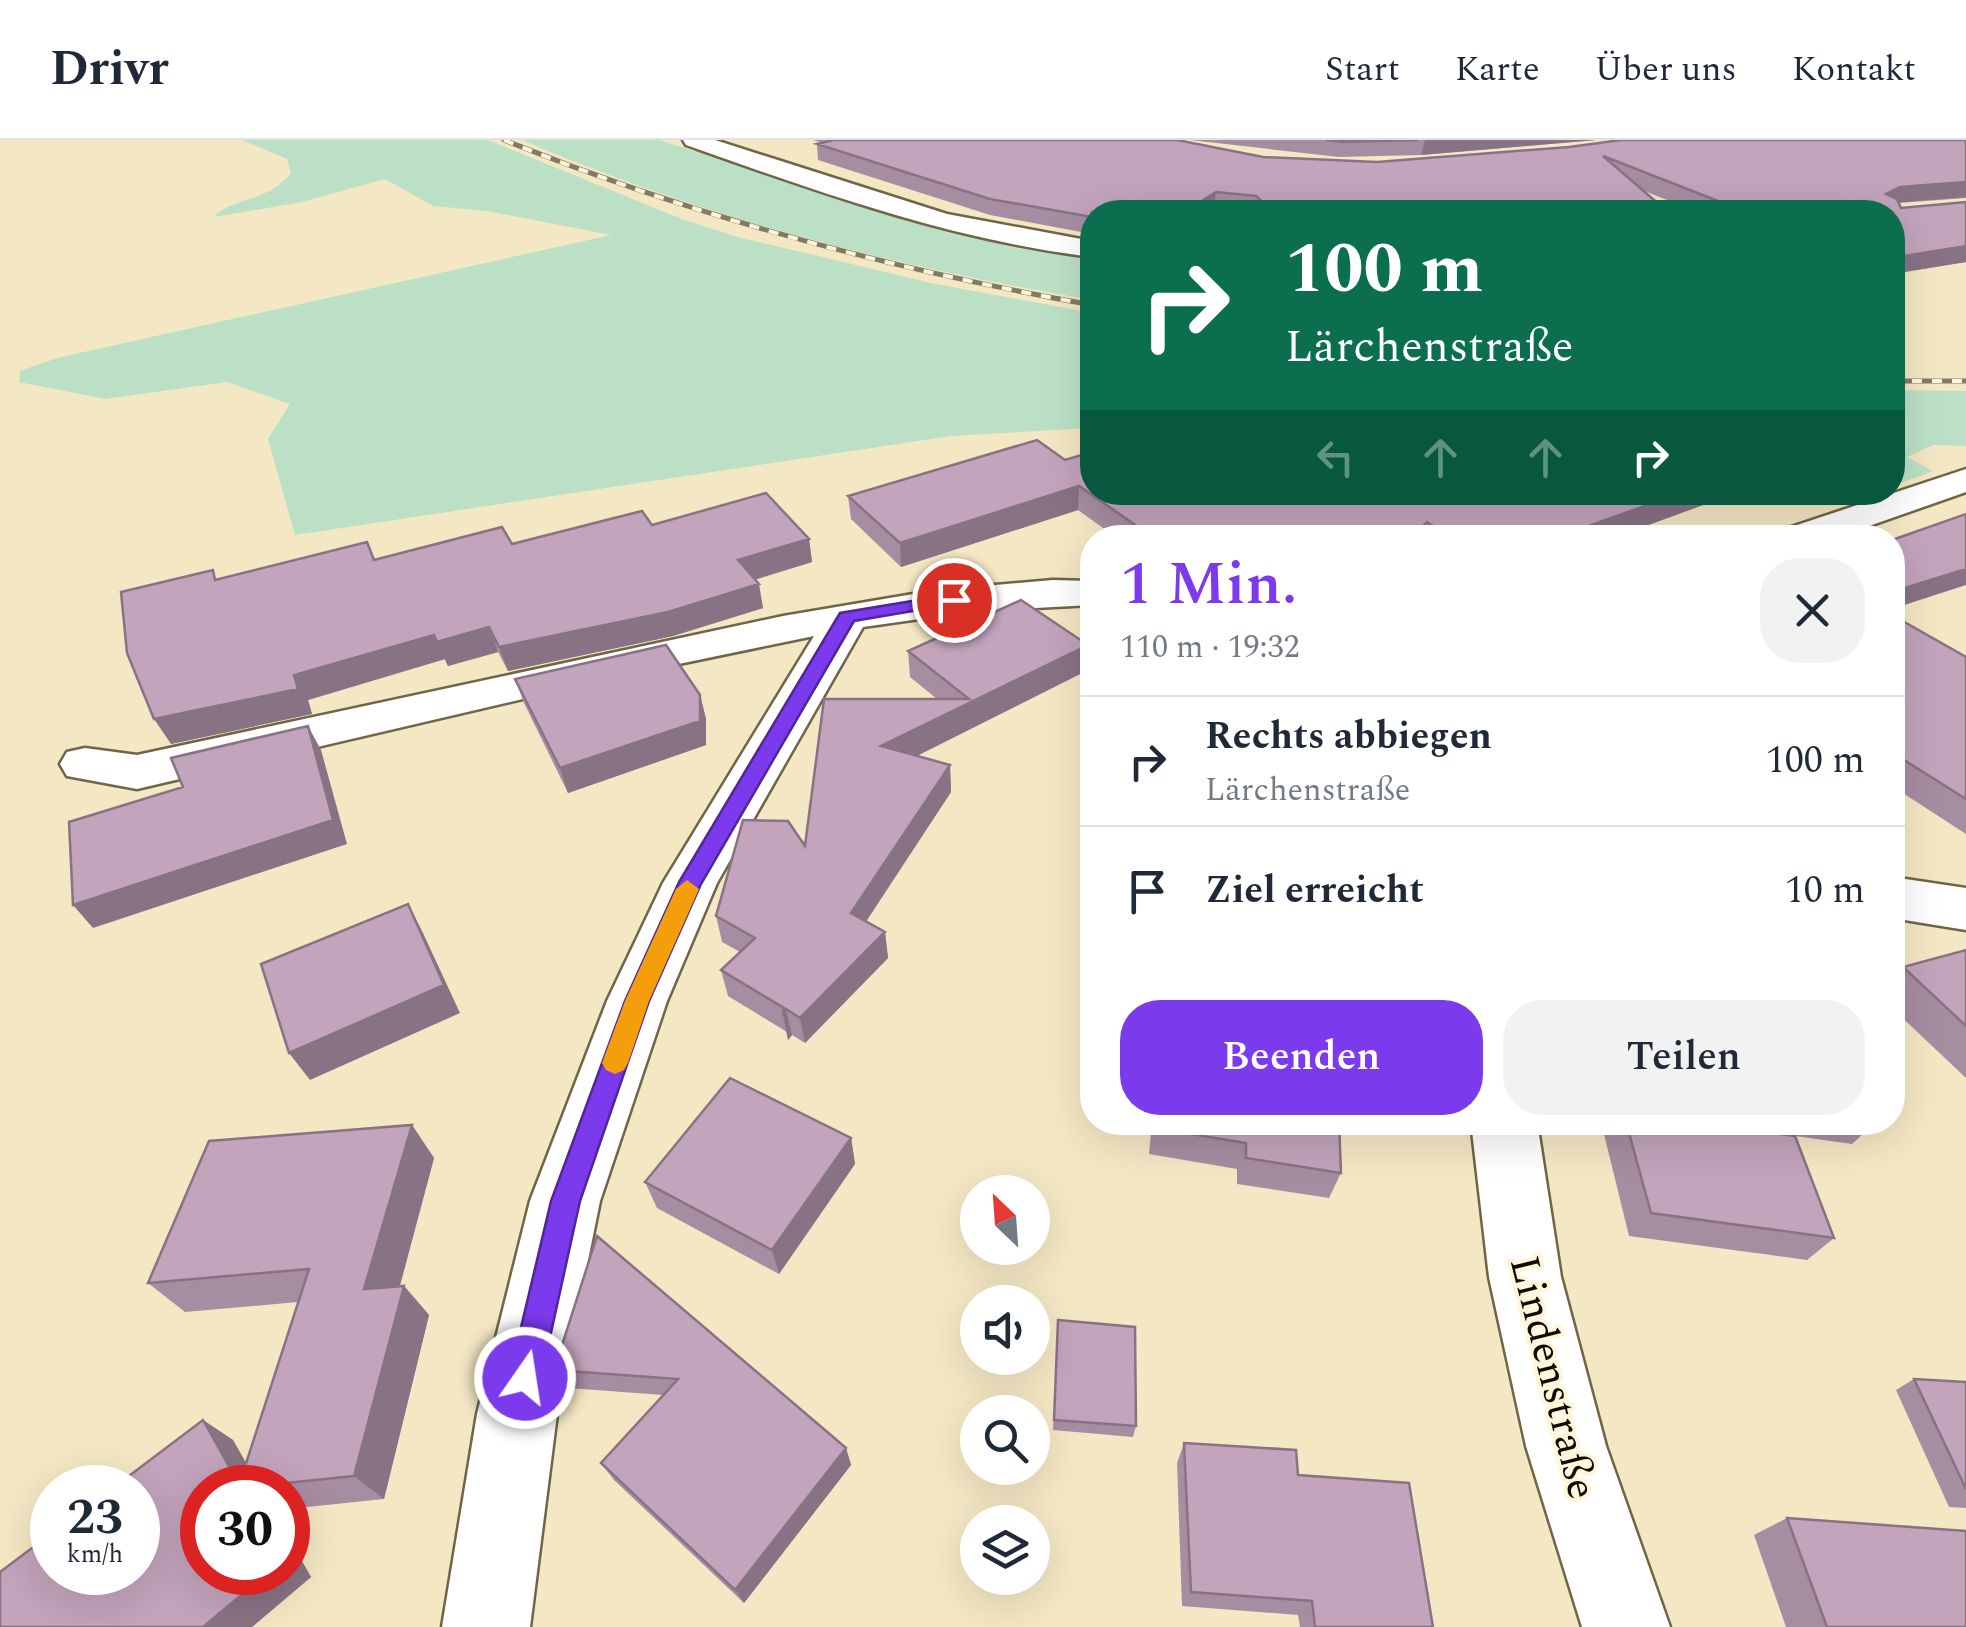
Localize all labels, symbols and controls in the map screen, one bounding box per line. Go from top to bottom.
text: Drivr [50,33,169,106]
text: Start [1325,43,1400,96]
text: Karte [1455,43,1540,96]
text: Über uns [1595,43,1737,96]
text: Kontakt [1792,43,1916,96]
text: 100 m [1285,217,1483,323]
icon: right [1120,240,1250,370]
text: Lärchenstraße [1285,313,1574,382]
icon: left [1308,430,1363,485]
icon: ahead [1413,430,1468,485]
icon: ahead [1518,430,1573,485]
icon: right [1623,430,1678,485]
text: 1 Min. [1120,539,1297,631]
pin [912,558,997,643]
button: close [1760,558,1865,663]
icon: arrive [927,573,982,628]
text: 110 m · 19:32 [1120,623,1300,672]
text: Rechts abbiegen [1205,708,1492,766]
text: 100 m [1766,732,1865,790]
icon: right [1120,734,1175,789]
text: Lärchenstraße [1205,766,1410,815]
text: Ziel erreicht [1205,862,1424,920]
text: 10 m [1785,862,1865,920]
icon: arrive [1120,864,1175,919]
button: Beenden [1120,1000,1483,1115]
button: Teilen [1503,1000,1865,1115]
north arrow [960,1175,1050,1265]
map controls [960,1175,1050,1595]
street label: Lindenstraße [1492,1249,1613,1506]
button: sound [960,1285,1050,1375]
position arrow [473,1326,577,1430]
button: search [960,1395,1050,1485]
speed limit sign: 30 [180,1465,310,1595]
text: 23 [67,1480,123,1556]
button: layers [960,1505,1050,1595]
text: km/h [67,1536,123,1574]

